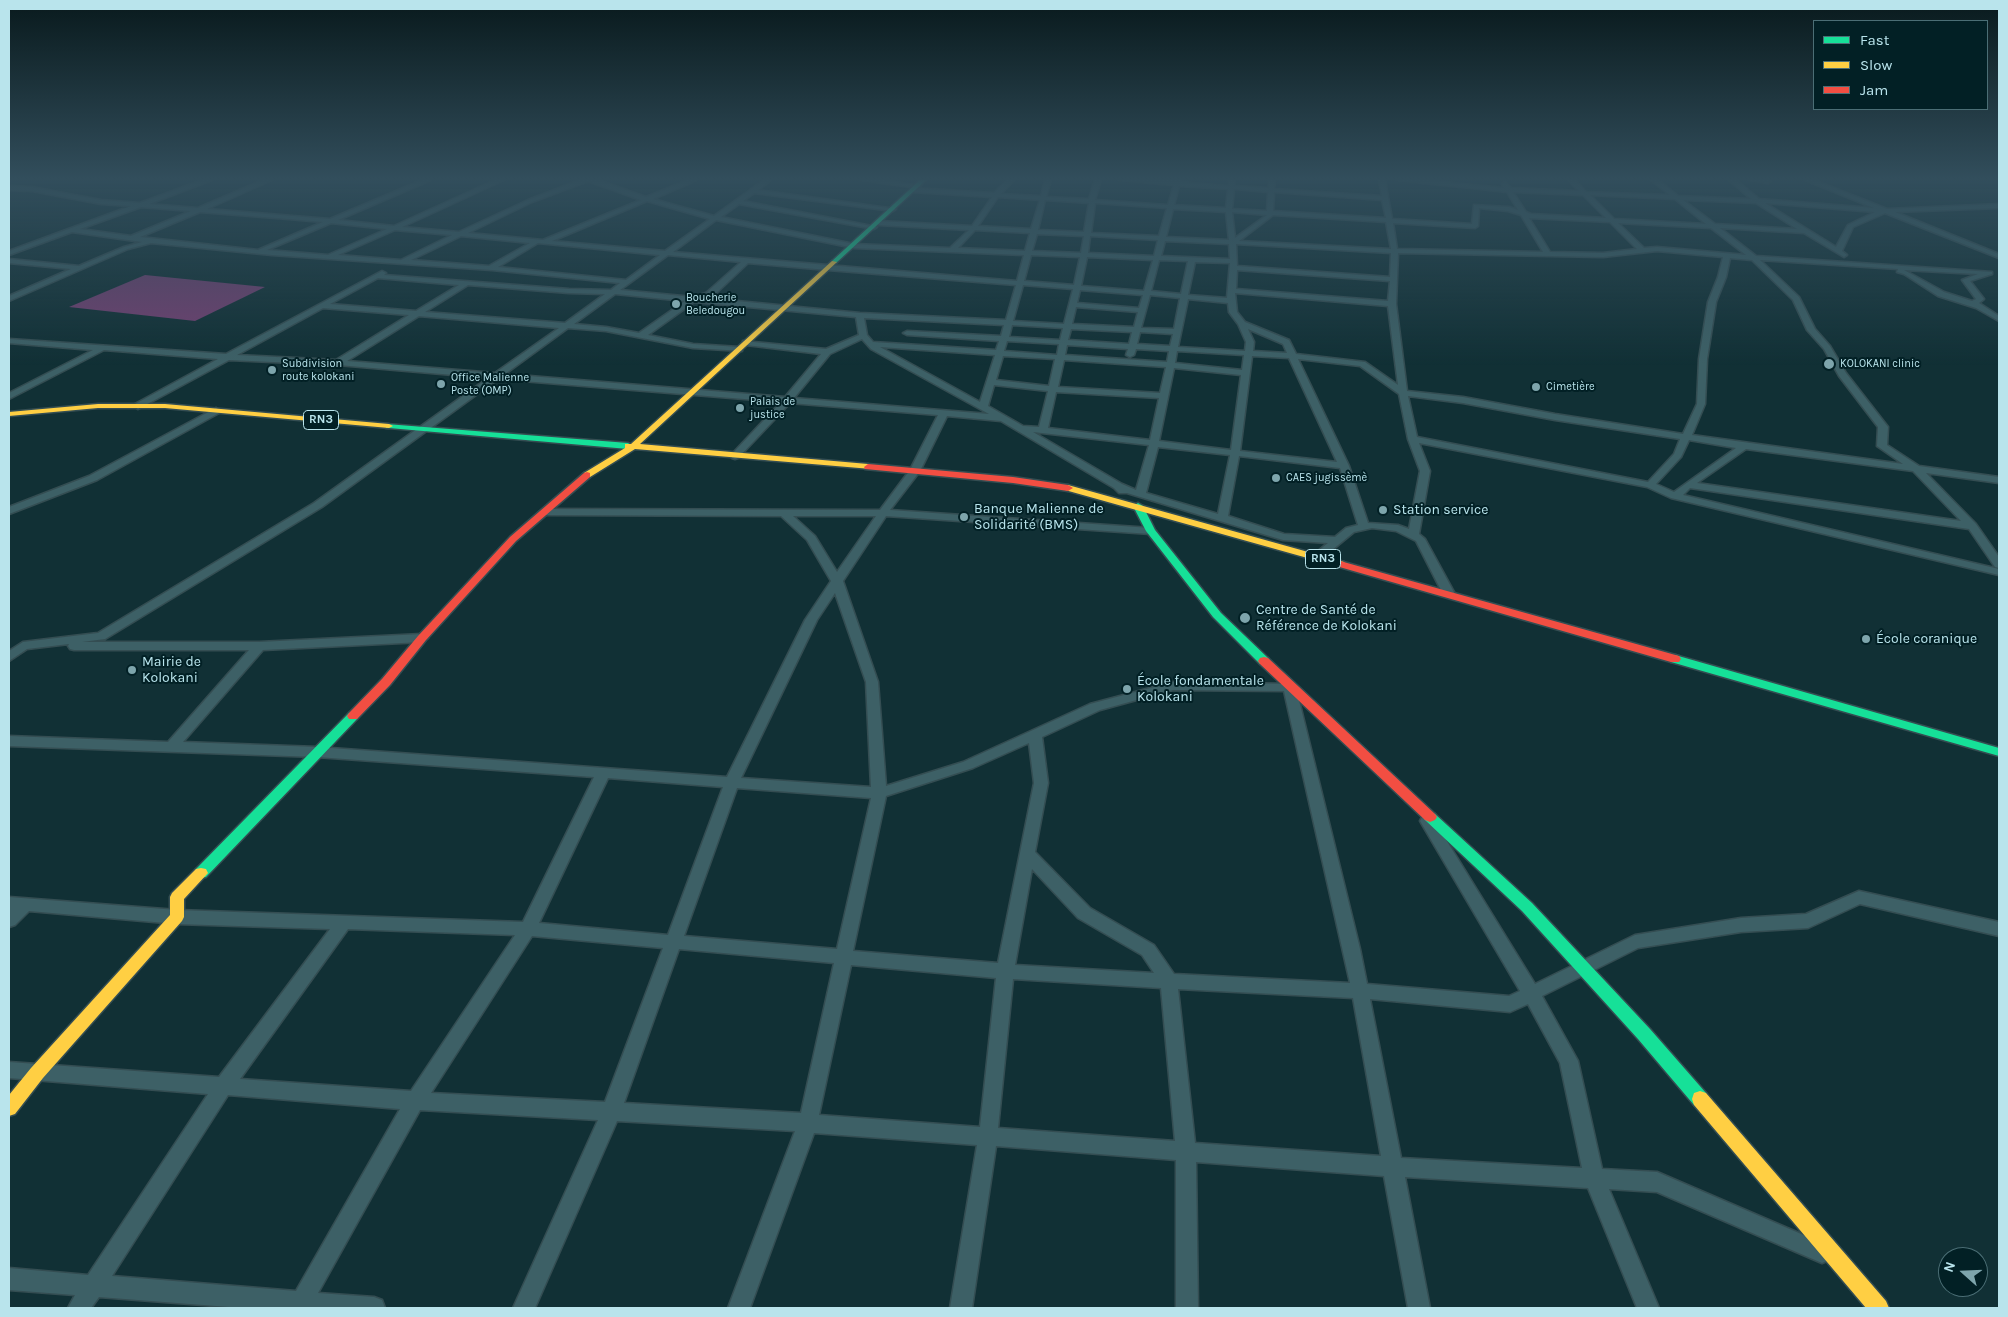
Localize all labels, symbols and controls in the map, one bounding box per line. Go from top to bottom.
legend [1813,20,1988,110]
text: Fast [1860,31,1889,49]
text: Slow [1860,56,1892,74]
text: Jam [1860,81,1888,99]
place label: Boucherie Beledougou [686,291,745,317]
marker: Boucherie Beledougou [670,298,682,310]
place label: Subdivision route kolokani [282,357,355,383]
marker: KOLOKANI clinic [1822,357,1836,371]
place label: KOLOKANI clinic [1840,357,1920,371]
marker: Subdivision route kolokani [266,364,278,376]
place label: Office Malienne Poste (OMP) [451,371,529,397]
marker: Office Malienne Poste (OMP) [435,378,447,390]
place label: Cimetière [1546,380,1595,394]
marker: Cimetière [1530,381,1542,393]
place label: Palais de justice [750,395,795,421]
marker: Palais de justice [734,402,746,414]
road number: RN3 [304,410,338,430]
place label: CAES jugissèmè [1286,471,1367,485]
marker: CAES jugissèmè [1270,472,1282,484]
place label: Banque Malienne de Solidarité (BMS) [974,501,1104,534]
place label: Station service [1393,502,1489,518]
marker: Station service [1377,504,1389,516]
marker: Banque Malienne de Solidarité (BMS) [958,511,970,523]
road number: RN3 [1306,550,1340,568]
place label: Centre de Santé de Référence de Kolokani [1256,602,1397,634]
marker: Centre de Santé de Référence de Kolokani [1238,611,1252,625]
place label: École coranique [1876,631,1977,647]
marker: École coranique [1860,633,1872,645]
place label: Mairie de Kolokani [142,654,201,686]
marker: Mairie de Kolokani [126,664,138,676]
place label: École fondamentale Kolokani [1137,673,1264,706]
marker: École fondamentale Kolokani [1121,683,1133,695]
north arrow [1938,1247,1988,1297]
text: N [1940,1259,1959,1275]

